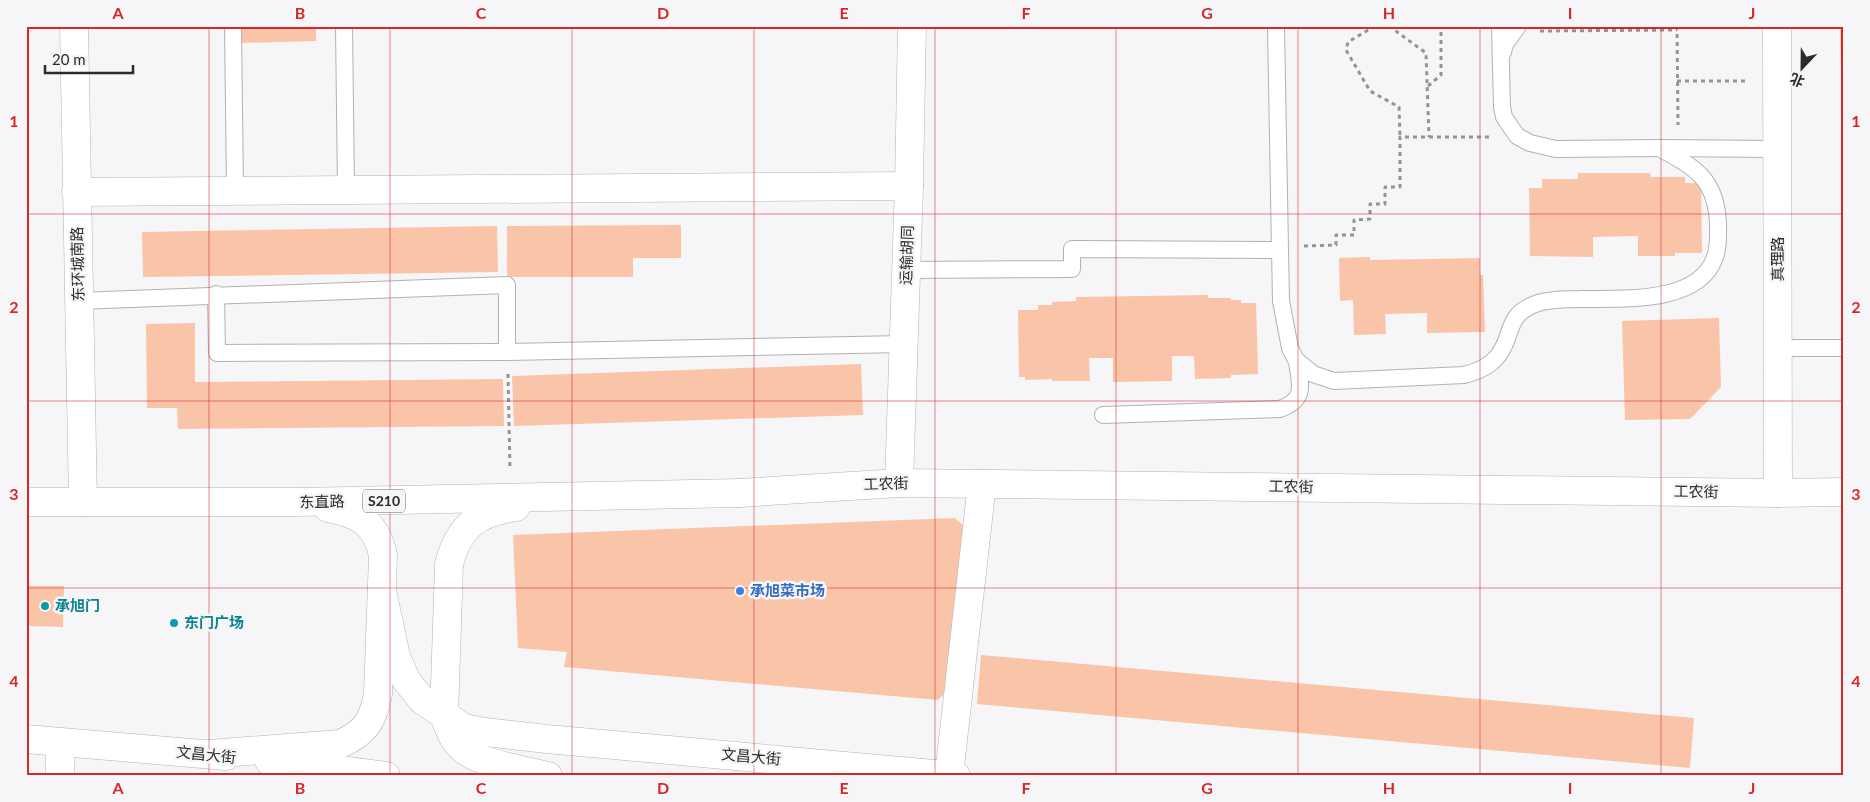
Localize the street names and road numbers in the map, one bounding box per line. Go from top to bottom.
street label: 运输胡同 [896,225,916,285]
street label: 东环城南路 [67,226,87,302]
street label: 真理路 [1768,236,1786,282]
street label: 工农街 [863,473,909,493]
street label: 工农街 [1268,477,1314,495]
street label: 工农街 [1673,482,1719,500]
road number: S210 [363,490,405,512]
street label: 东直路 [299,492,345,510]
street label: 文昌大街 [175,742,237,766]
street label: 文昌大街 [720,744,782,768]

